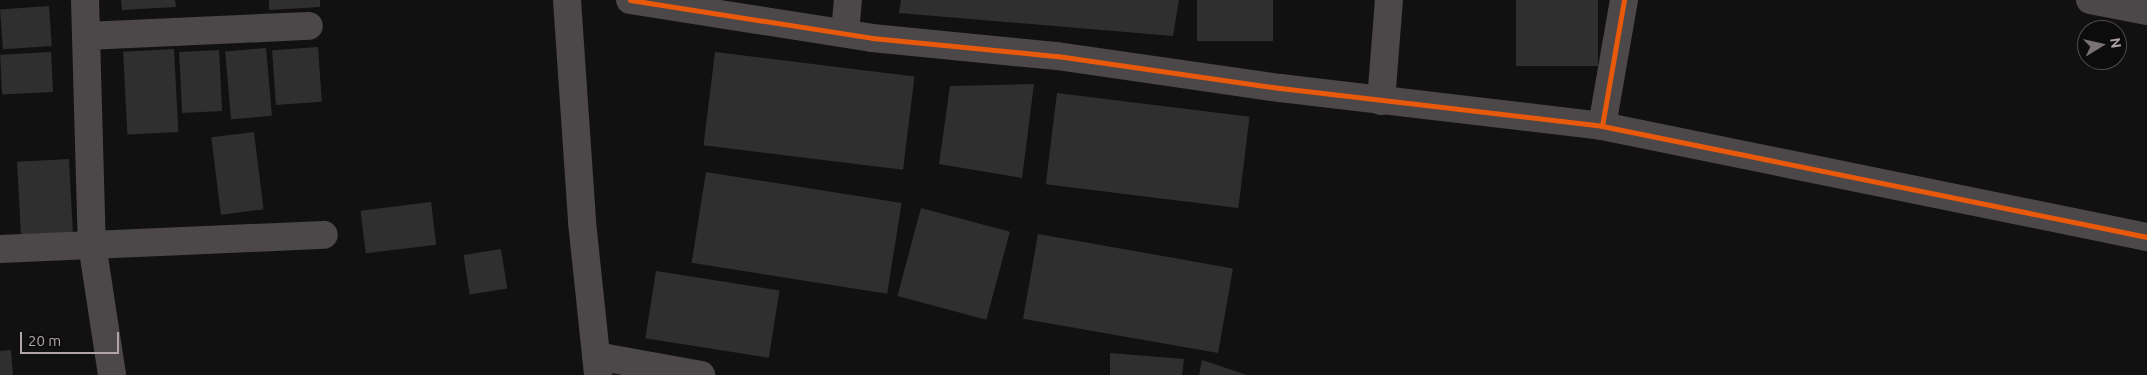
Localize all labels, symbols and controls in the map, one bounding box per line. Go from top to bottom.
north arrow [2077,20,2127,70]
text: N [2107,36,2125,49]
scale bar [22,322,121,354]
text: 20 m [28,332,61,349]

